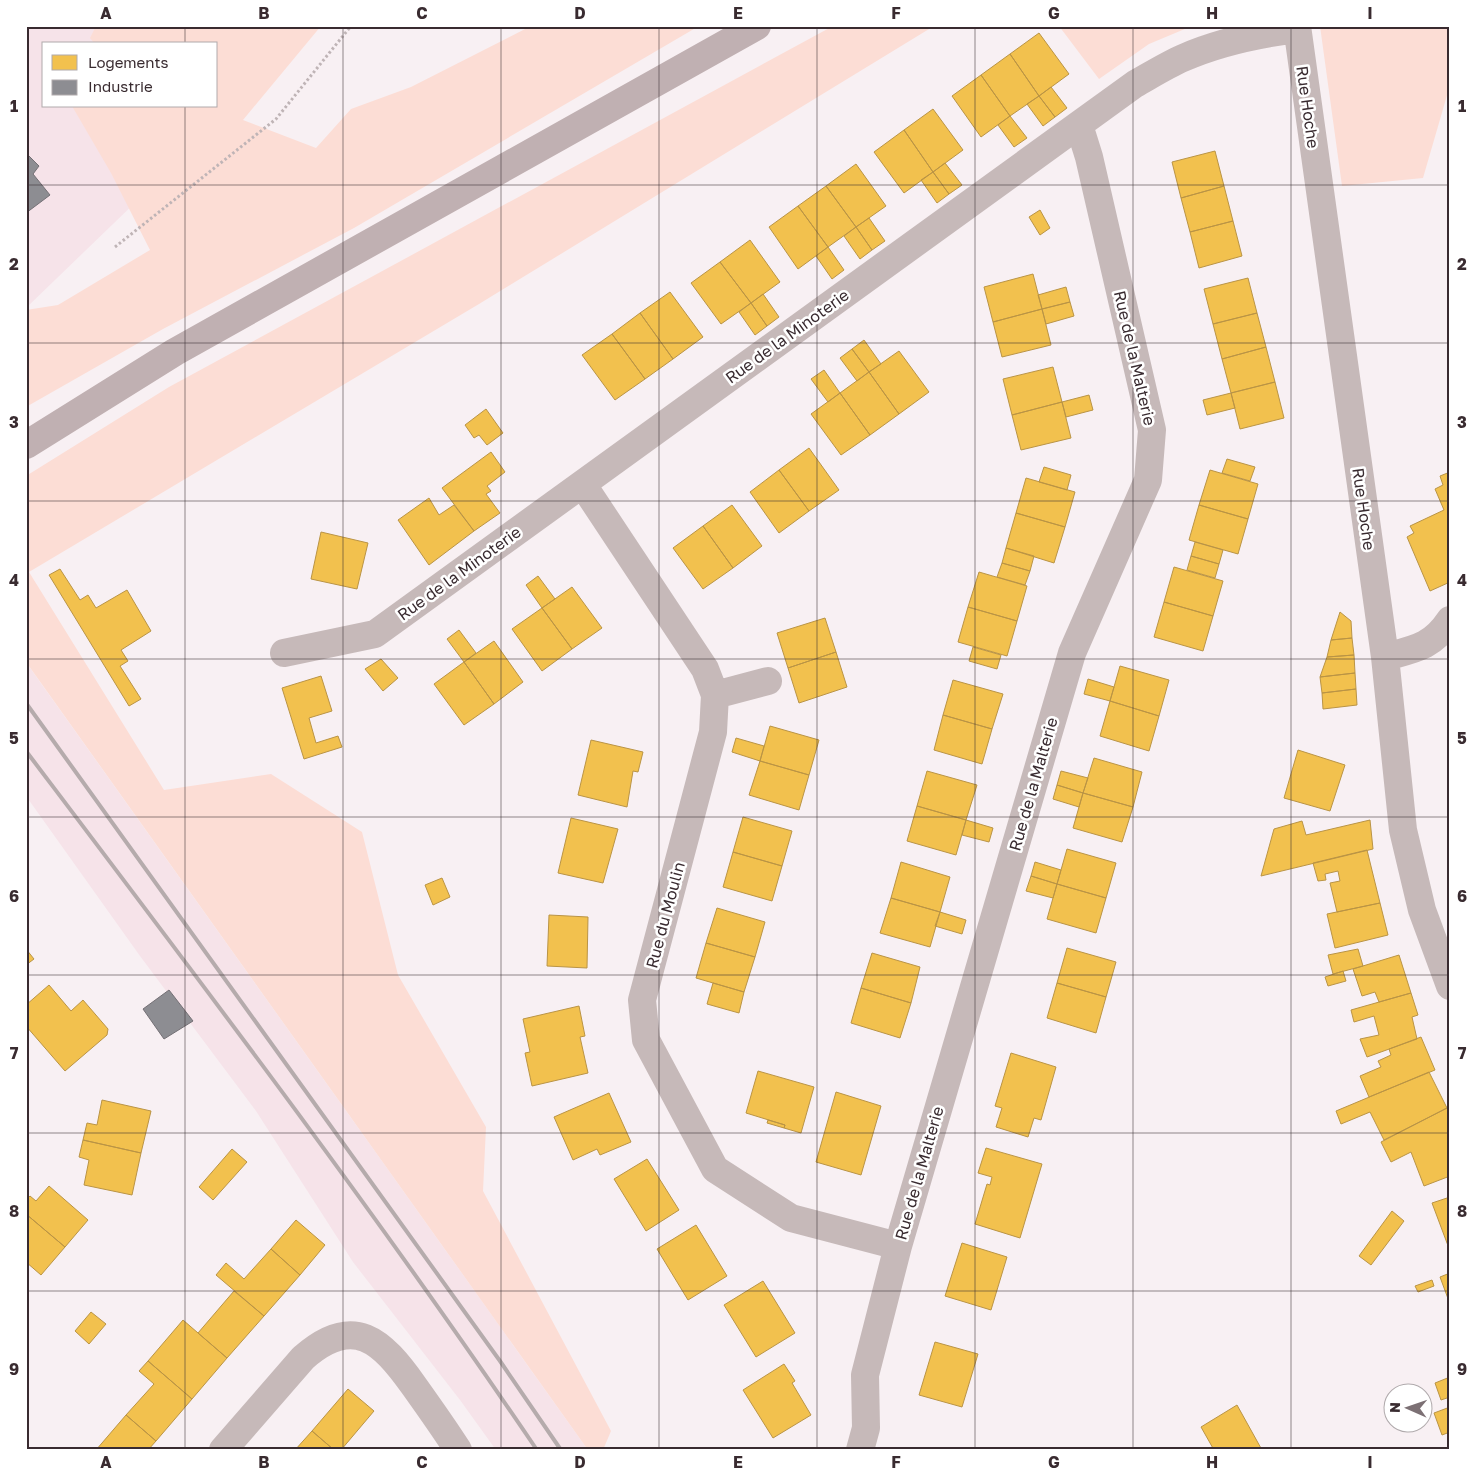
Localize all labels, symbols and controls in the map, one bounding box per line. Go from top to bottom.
text: A [100,3,112,23]
text: B [258,3,270,23]
text: C [416,3,428,23]
text: D [574,3,586,23]
text: E [733,3,743,23]
text: F [891,3,901,23]
text: G [1048,3,1060,23]
text: H [1206,3,1218,23]
text: I [1367,3,1373,23]
legend [42,42,218,108]
text: Logements [88,53,168,71]
street label: Rue Hoche [1292,64,1324,150]
text: Industrie [88,77,153,95]
text: 1 [10,96,18,116]
text: 1 [1458,96,1466,116]
text: 2 [9,254,19,274]
text: 2 [1457,254,1467,274]
street label: Rue de la Minoterie [721,284,853,388]
street label: Rue de la Malterie [1110,289,1160,427]
text: 3 [9,412,19,432]
text: 3 [1457,412,1467,432]
street label: Rue Hoche [1348,466,1380,552]
street label: Rue de la Minoterie [393,521,525,625]
text: 4 [9,570,19,590]
text: 4 [1457,570,1467,590]
street label: Rue de la Malterie [1004,715,1062,853]
text: 5 [9,728,19,748]
text: 5 [1457,728,1467,748]
street label: Rue du Moulin [641,860,689,970]
text: 6 [9,886,19,906]
text: 6 [1457,886,1467,906]
text: 7 [10,1043,19,1063]
text: 7 [1458,1043,1467,1063]
street label: Rue de la Malterie [890,1104,948,1242]
text: 8 [9,1201,19,1221]
text: 8 [1457,1201,1467,1221]
text: 9 [9,1359,19,1379]
text: 9 [1457,1359,1467,1379]
north arrow [1384,1384,1434,1434]
text: N [1386,1402,1403,1413]
text: A [100,1452,112,1472]
text: B [258,1452,270,1472]
text: C [416,1452,428,1472]
text: D [574,1452,586,1472]
text: E [733,1452,743,1472]
text: F [891,1452,901,1472]
text: G [1048,1452,1060,1472]
text: H [1206,1452,1218,1472]
text: I [1367,1452,1373,1472]

